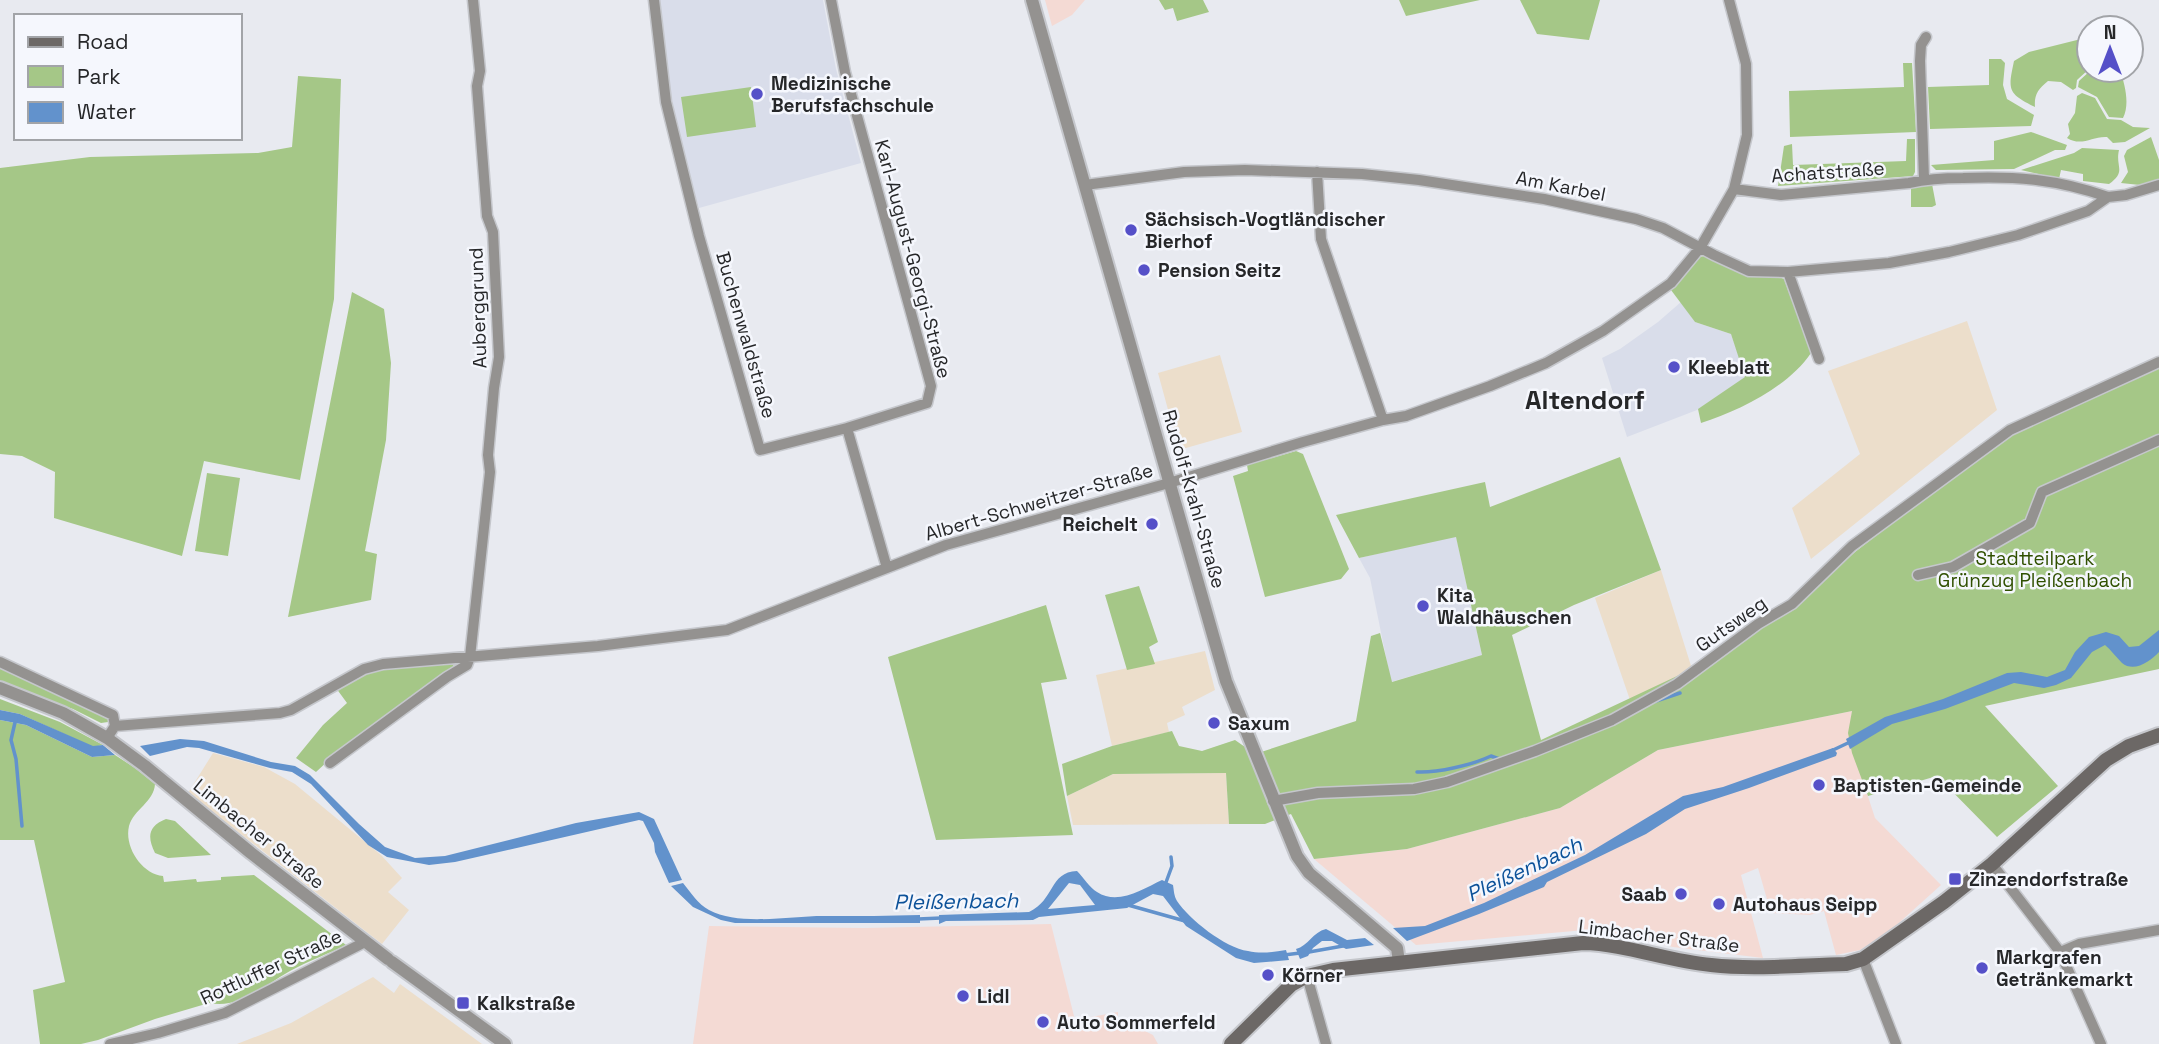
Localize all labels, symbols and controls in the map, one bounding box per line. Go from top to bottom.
legend [14,14,242,140]
north arrow [2075,14,2145,84]
text: N [2104,20,2116,45]
text: Road [77,28,129,55]
text: Park [77,63,121,90]
place label: Medizinische Berufsfachschule [771,71,934,118]
marker: Medizinische Berufsfachschule [749,86,765,102]
text: Water [77,98,136,125]
street label: Karl-August-Georgi-Straße [869,137,957,381]
street label: Achatstraße [1771,156,1885,188]
street label: Am Karbel [1514,165,1608,207]
place label: Sächsisch-Vogtländischer Bierhof [1145,207,1385,254]
marker: Sächsisch-Vogtländischer Bierhof [1123,222,1139,238]
street label: Auberggrund [463,247,493,369]
street label: Buchenwaldstraße [710,249,782,421]
place label: Pension Seitz [1158,258,1281,283]
marker: Pension Seitz [1136,262,1152,278]
place label: Kleeblatt [1688,355,1770,380]
marker: Kleeblatt [1666,359,1682,375]
district label: Altendorf [1525,383,1645,417]
street label: Rudolf-Krahl-Straße [1157,407,1231,591]
street label: Albert-Schweitzer-Straße [922,457,1156,547]
place label: Reichelt [1062,512,1138,537]
marker: Reichelt [1144,516,1160,532]
park label: Stadtteilpark Grünzug Pleißenbach [1938,546,2132,593]
place label: Kita Waldhäuschen [1437,583,1572,630]
street label: Gutsweg [1691,590,1771,658]
marker: Kita Waldhäuschen [1415,598,1431,614]
place label: Saxum [1228,711,1290,736]
marker: Saxum [1206,715,1222,731]
street label: Limbacher Straße [188,773,330,895]
place label: Baptisten-Gemeinde [1833,773,2022,798]
marker: Baptisten-Gemeinde [1811,777,1827,793]
water label: Pleißenbach [1462,830,1587,908]
place label: Zinzendorfstraße [1969,867,2129,892]
marker: Zinzendorfstraße [1947,871,1963,887]
place label: Saab [1621,882,1667,907]
water label: Pleißenbach [893,886,1020,916]
marker: Saab [1673,886,1689,902]
place label: Autohaus Seipp [1733,892,1877,917]
marker: Autohaus Seipp [1711,896,1727,912]
street label: Limbacher Straße [1577,914,1741,958]
street label: Rottluffer Straße [196,923,346,1011]
place label: Markgrafen Getränkemarkt [1996,945,2133,992]
marker: Markgrafen Getränkemarkt [1974,960,1990,976]
place label: Körner [1282,963,1343,988]
marker: Körner [1260,967,1276,983]
place label: Lidl [977,984,1010,1009]
marker: Lidl [955,988,971,1004]
place label: Kalkstraße [477,991,575,1016]
marker: Kalkstraße [455,995,471,1011]
place label: Auto Sommerfeld [1057,1010,1216,1035]
marker: Auto Sommerfeld [1035,1014,1051,1030]

